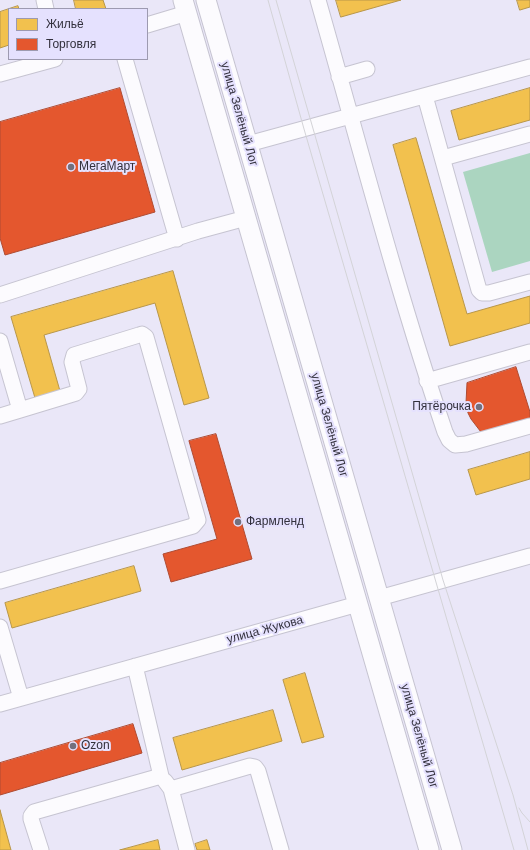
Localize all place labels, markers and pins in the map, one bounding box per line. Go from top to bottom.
place label: МегаМарт [79,160,135,174]
marker: МегаМарт [66,162,76,172]
place label: Пятёрочка [412,400,471,414]
marker: Пятёрочка [474,402,484,412]
place label: Фармленд [246,515,304,529]
marker: Фармленд [233,517,243,527]
place label: Ozon [81,739,110,753]
marker: Ozon [68,741,78,751]

